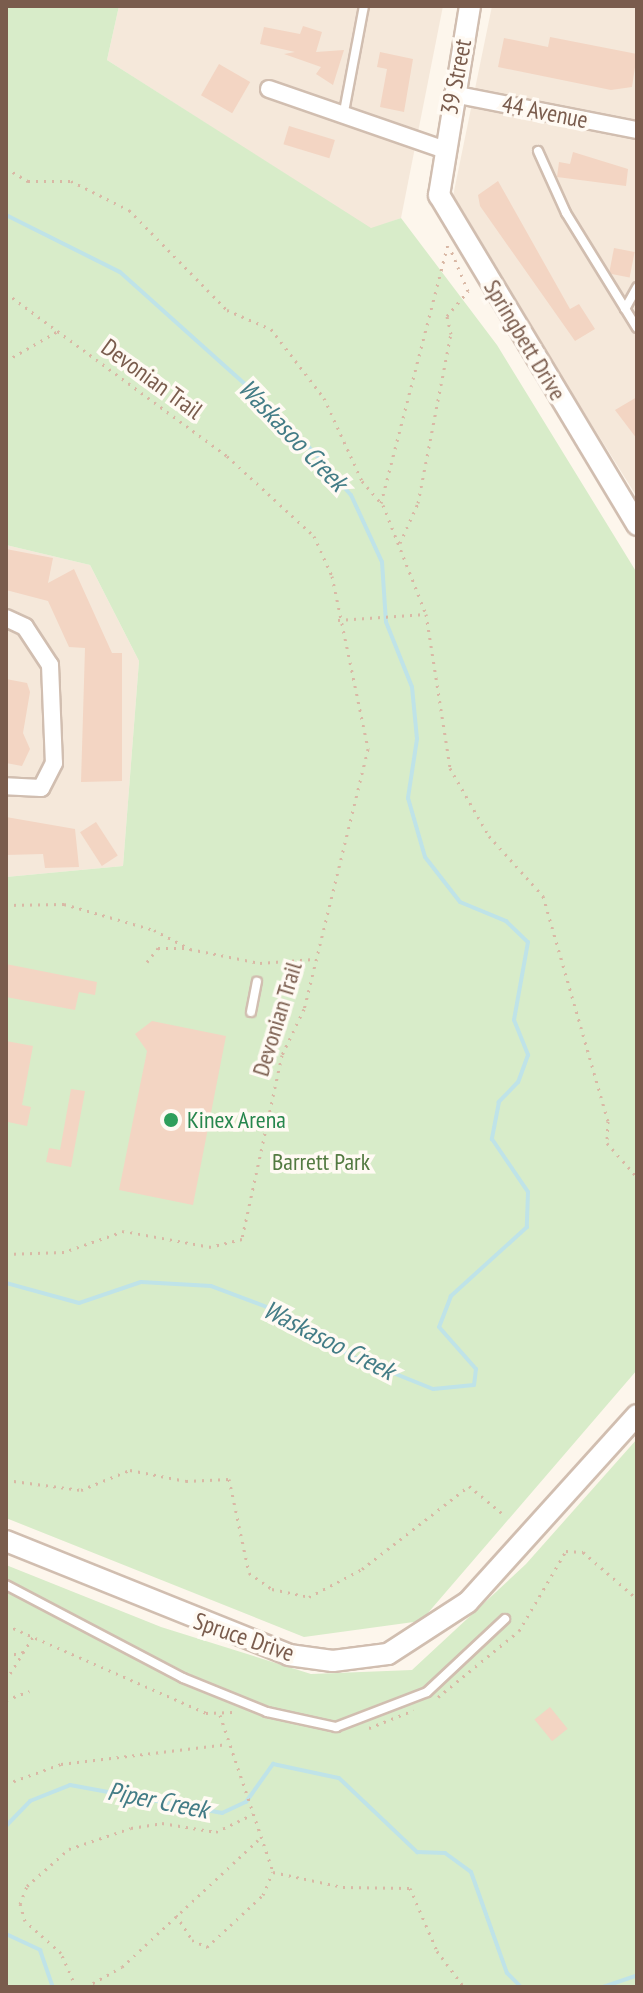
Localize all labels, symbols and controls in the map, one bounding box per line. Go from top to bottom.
street label: 39 Street [435,37,477,117]
street label: 44 Avenue [499,90,591,134]
street label: Springbett Drive [478,274,572,406]
street label: Devonian Trail [96,333,208,425]
water label: Waskasoo Creek [232,373,354,497]
street label: Devonian Trail [246,958,308,1080]
place label: Kinex Arena [187,1106,287,1134]
marker: Kinex Arena [162,1111,180,1129]
park label: Barrett Park [272,1148,370,1176]
water label: Waskasoo Creek [258,1294,400,1386]
street label: Spruce Drive [190,1606,298,1668]
water label: Piper Creek [105,1775,211,1825]

